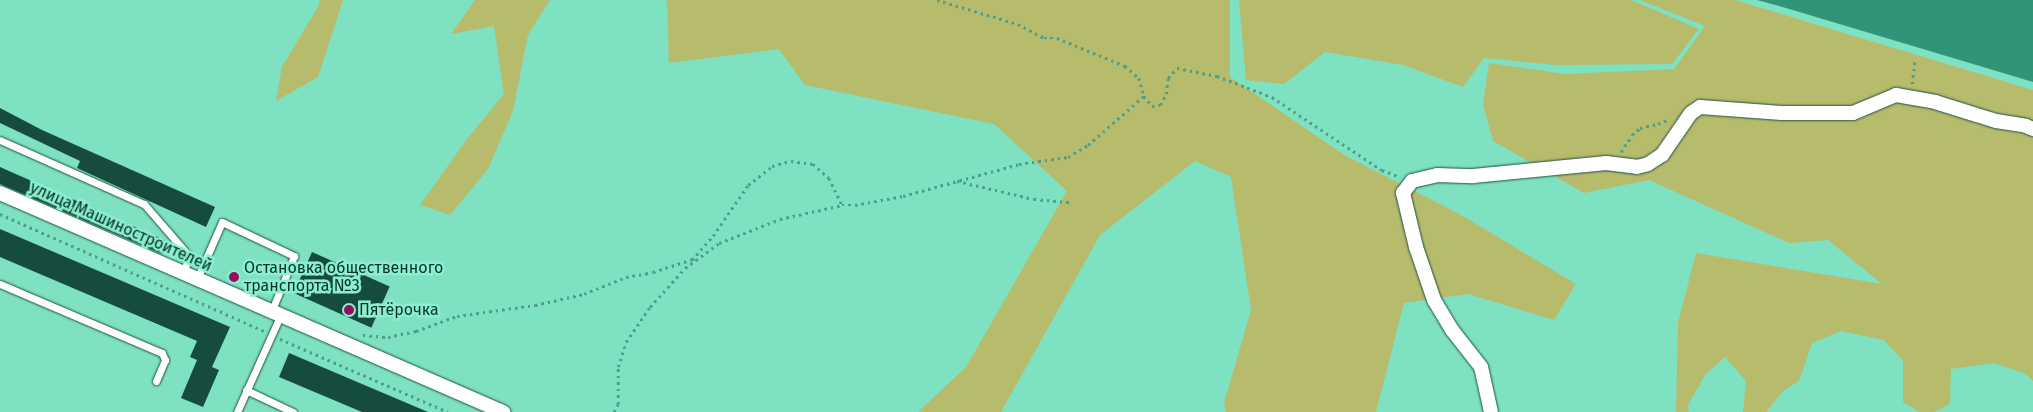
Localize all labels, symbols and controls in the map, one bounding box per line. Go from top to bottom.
street label: улица Машиностроителей [27,178,215,276]
place label: Остановка общественного транспорта №3 [244,258,443,296]
marker: Остановка общественного транспорта №3 [228,271,240,283]
place label: Пятёрочка [359,300,439,320]
marker: Пятёрочка [343,304,355,316]

